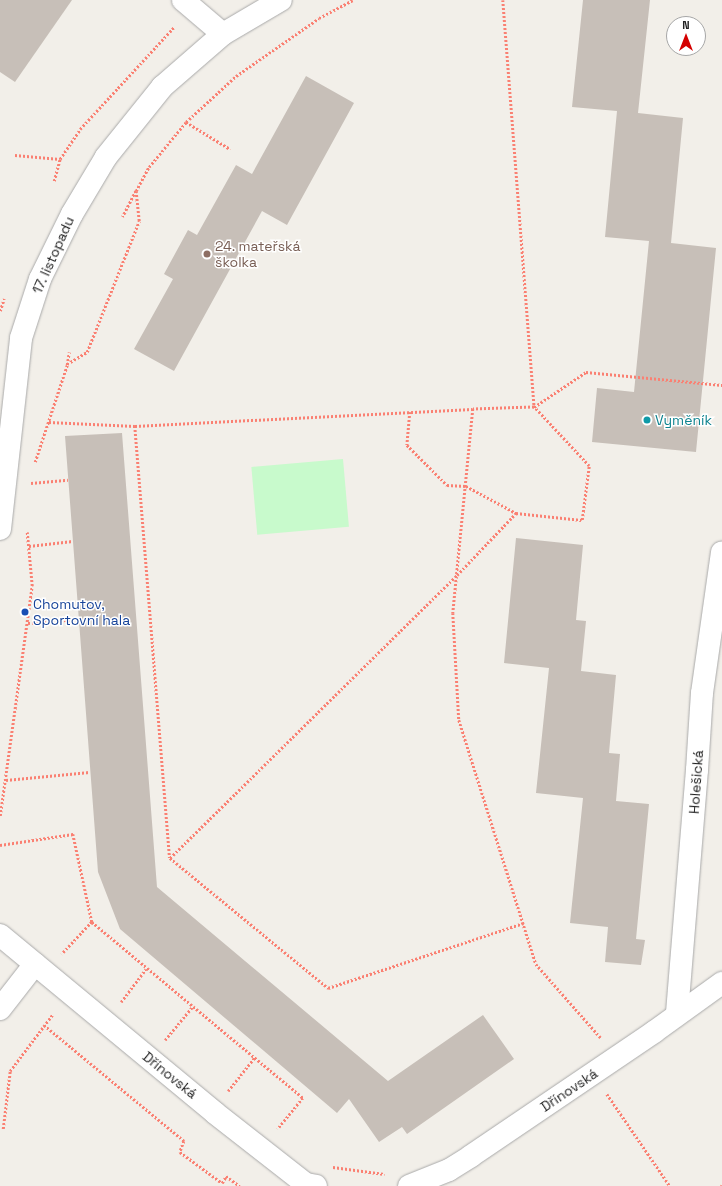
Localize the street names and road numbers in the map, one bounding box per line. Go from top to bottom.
street label: 17. listopadu [28,214,78,296]
street label: Holešická [685,749,707,815]
street label: Dřínovská [139,1048,201,1102]
street label: Dřínovská [537,1065,601,1115]

